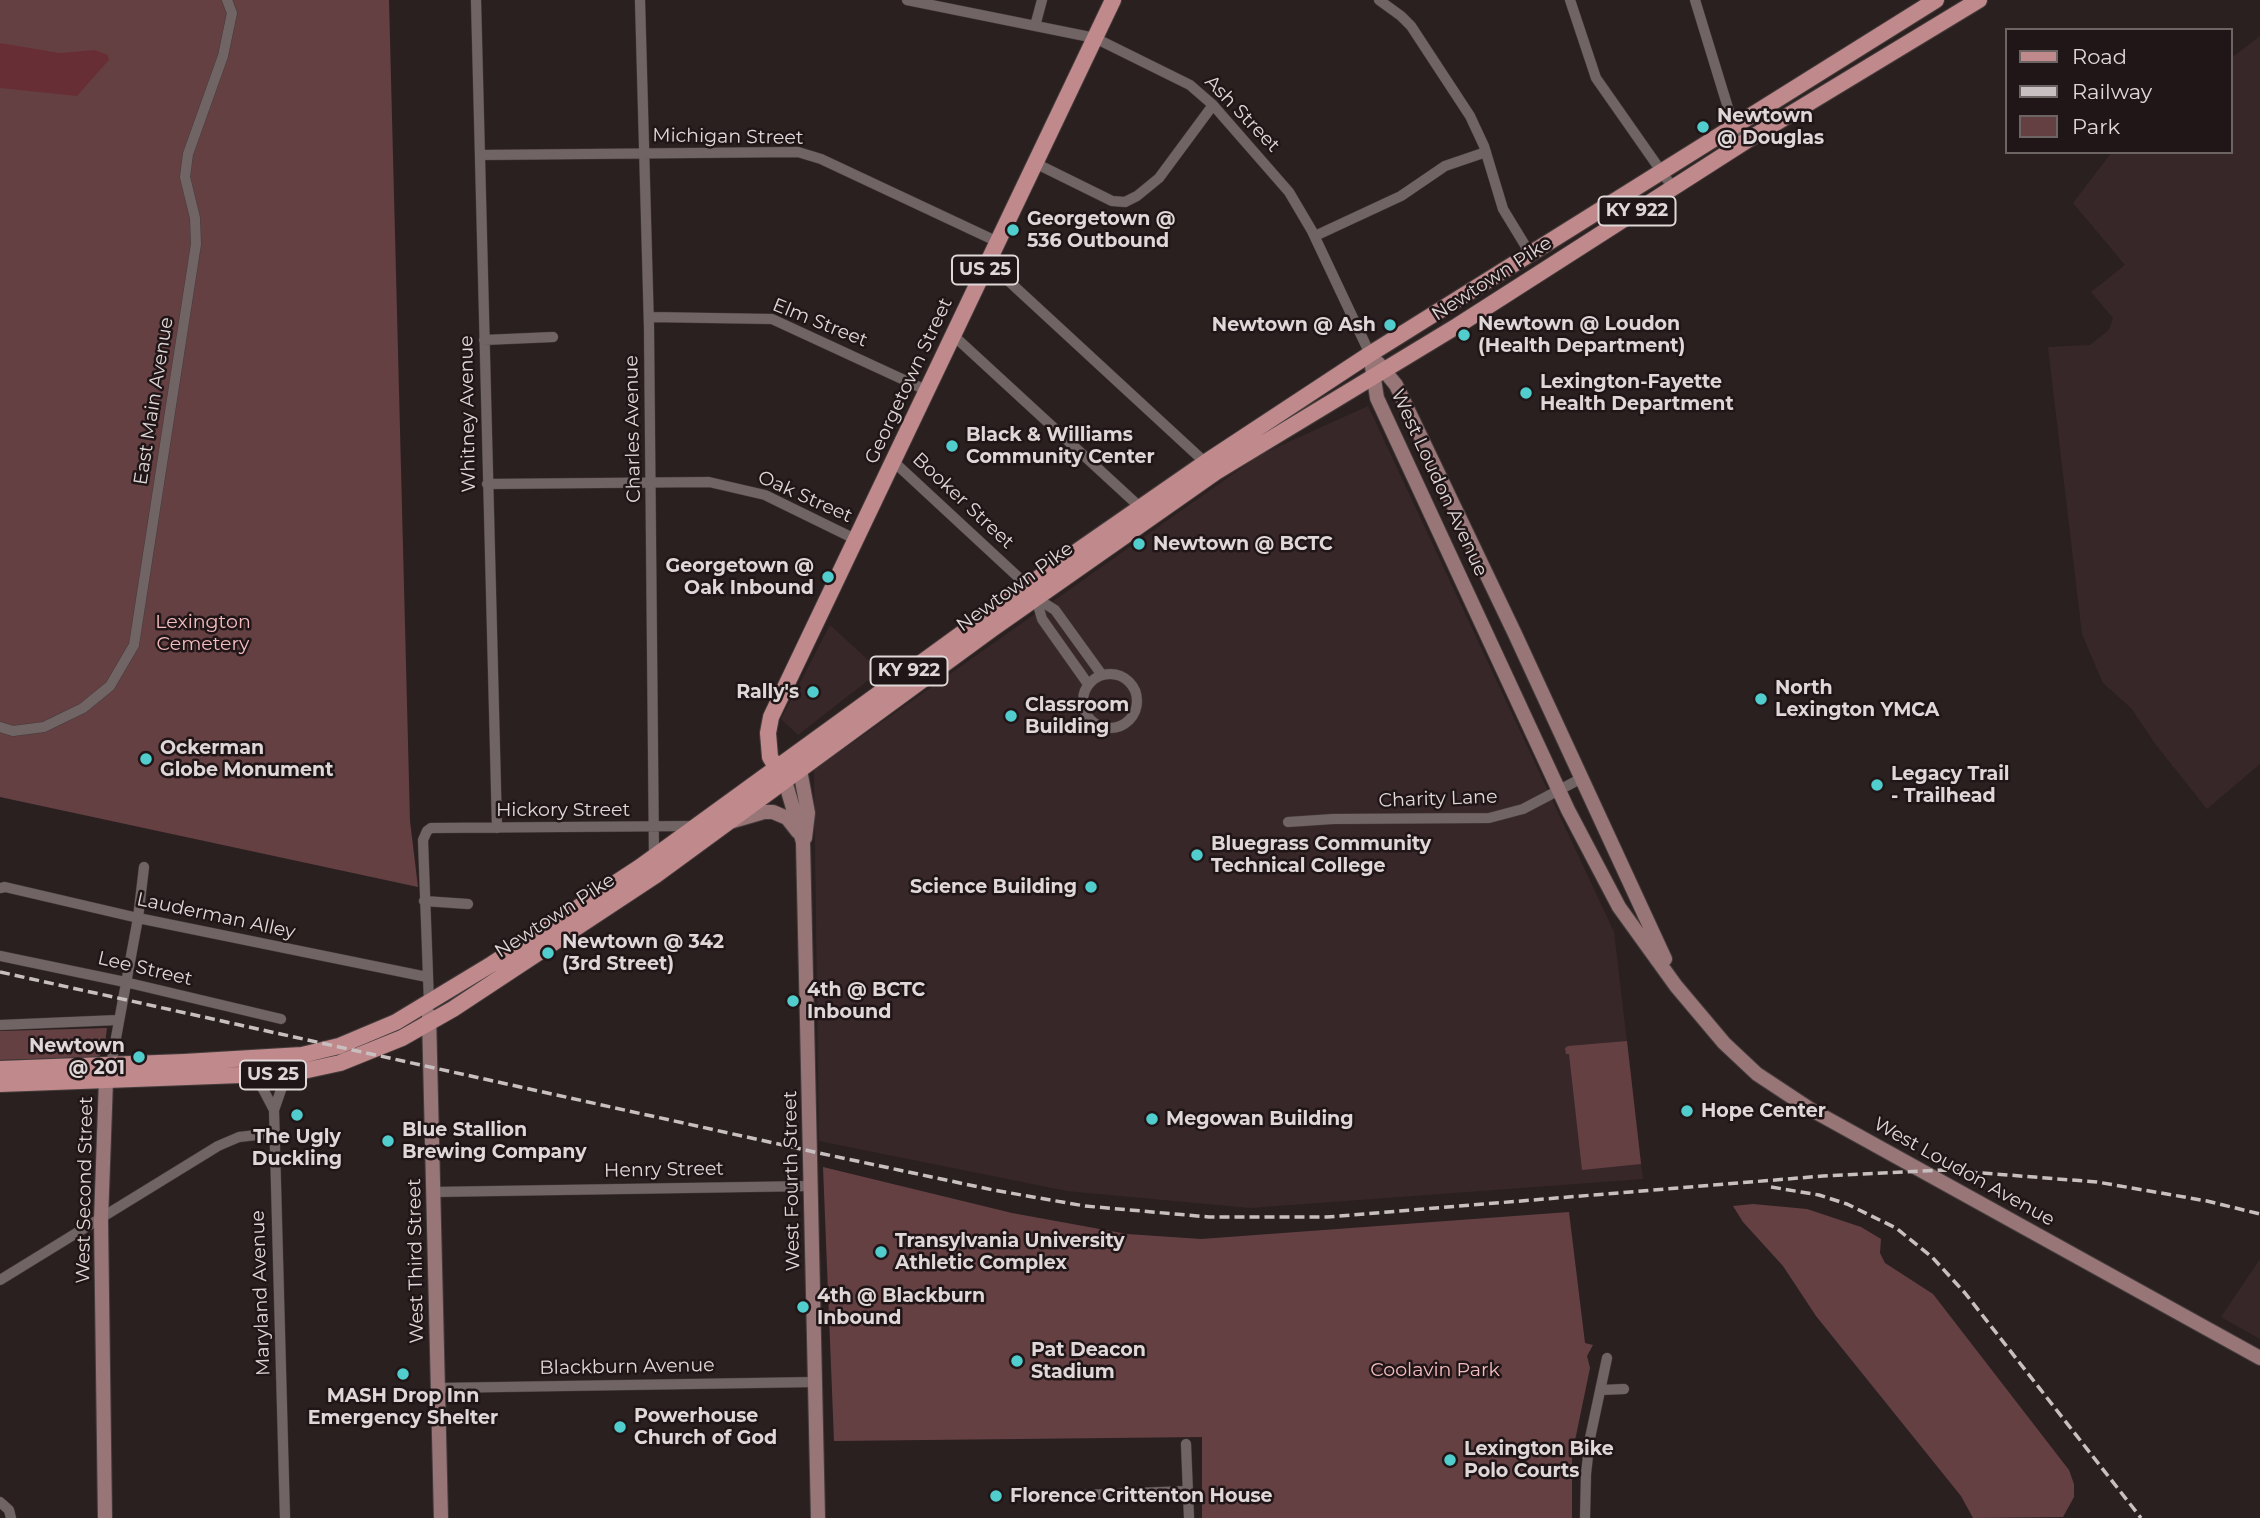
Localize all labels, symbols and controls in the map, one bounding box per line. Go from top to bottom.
legend [2004,28,2232,154]
text: Road [2072,44,2127,69]
street label: Ash Street [1200,71,1284,157]
text: Railway [2072,79,2152,104]
place label: Newtown @ Douglas [1717,105,1824,149]
text: Park [2072,114,2120,139]
marker: Newtown @ Douglas [1695,119,1711,135]
street label: Michigan Street [652,124,804,150]
road number: KY 922 [1598,196,1676,226]
place label: Georgetown @ 536 Outbound [1027,208,1175,252]
marker: Georgetown @ 536 Outbound [1005,222,1021,238]
street label: Newtown Pike [1428,232,1556,326]
road number: US 25 [952,256,1018,284]
street label: Elm Street [769,294,871,352]
street label: Georgetown Street [860,294,958,468]
place label: Newtown @ Loudon (Health Department) [1478,313,1685,357]
place label: Newtown @ Ash [1212,314,1376,336]
street label: East Main Avenue [129,315,179,487]
marker: Newtown @ Ash [1382,317,1398,333]
marker: Newtown @ Loudon (Health Department) [1456,327,1472,343]
street label: Whitney Avenue [455,335,481,493]
street label: Charles Avenue [620,355,646,503]
place label: Lexington-Fayette Health Department [1540,371,1734,415]
marker: Lexington-Fayette Health Department [1518,385,1534,401]
street label: West Loudon Avenue [1386,386,1492,580]
place label: Black & Williams Community Center [966,424,1155,468]
marker: Black & Williams Community Center [944,438,960,454]
street label: Booker Street [907,448,1019,554]
street label: Oak Street [754,466,856,528]
place label: Newtown @ BCTC [1153,533,1333,555]
marker: Newtown @ BCTC [1131,536,1147,552]
street label: Newtown Pike [952,537,1078,637]
place label: Georgetown @ Oak Inbound [666,555,814,599]
marker: Georgetown @ Oak Inbound [820,569,836,585]
park label: Lexington Cemetery [155,611,251,655]
road number: KY 922 [870,656,948,686]
place label: North Lexington YMCA [1775,677,1939,721]
place label: Rally's [736,681,799,703]
marker: Rally's [805,684,821,700]
marker: North Lexington YMCA [1753,691,1769,707]
place label: Classroom Building [1025,694,1129,738]
marker: Classroom Building [1003,708,1019,724]
place label: Ockerman Globe Monument [160,737,333,781]
marker: Ockerman Globe Monument [138,751,154,767]
place label: Legacy Trail - Trailhead [1891,763,2010,807]
marker: Legacy Trail - Trailhead [1869,777,1885,793]
street label: Charity Lane [1378,786,1498,812]
street label: Hickory Street [496,799,630,821]
place label: Bluegrass Community Technical College [1211,833,1431,877]
marker: Bluegrass Community Technical College [1189,847,1205,863]
street label: Newtown Pike [491,869,619,963]
place label: Science Building [910,876,1077,898]
marker: Science Building [1083,879,1099,895]
street label: Lauderman Alley [135,888,297,944]
place label: Newtown @ 342 (3rd Street) [562,931,724,975]
marker: Newtown @ 342 (3rd Street) [540,945,556,961]
street label: Lee Street [95,947,195,991]
place label: 4th @ BCTC Inbound [807,979,925,1023]
marker: 4th @ BCTC Inbound [785,993,801,1009]
place label: Newtown @ 201 [29,1035,125,1079]
marker: Newtown @ 201 [131,1049,147,1065]
road number: US 25 [240,1060,306,1090]
street label: West Fourth Street [779,1090,805,1272]
street label: West Second Street [72,1096,98,1284]
place label: Hope Center [1701,1100,1826,1122]
marker: Hope Center [1679,1103,1695,1119]
marker: The Ugly Duckling [289,1107,305,1123]
place label: Megowan Building [1166,1108,1354,1130]
marker: Megowan Building [1144,1111,1160,1127]
street label: West Loudon Avenue [1869,1113,2059,1231]
place label: Blue Stallion Brewing Company [402,1119,587,1163]
place label: The Ugly Duckling [252,1126,342,1170]
marker: Blue Stallion Brewing Company [380,1133,396,1149]
street label: Henry Street [604,1158,724,1182]
street label: West Third Street [403,1178,429,1344]
street label: Maryland Avenue [247,1210,275,1376]
place label: Transylvania University Athletic Complex [895,1230,1125,1274]
marker: Transylvania University Athletic Complex [873,1244,889,1260]
place label: 4th @ Blackburn Inbound [817,1285,985,1329]
marker: 4th @ Blackburn Inbound [795,1299,811,1315]
place label: Pat Deacon Stadium [1031,1339,1146,1383]
marker: Pat Deacon Stadium [1009,1353,1025,1369]
street label: Blackburn Avenue [539,1354,715,1380]
park label: Coolavin Park [1370,1359,1500,1381]
marker: MASH Drop Inn Emergency Shelter [395,1366,411,1382]
place label: MASH Drop Inn Emergency Shelter [308,1385,498,1429]
place label: Powerhouse Church of God [634,1405,777,1449]
marker: Powerhouse Church of God [612,1419,628,1435]
place label: Lexington Bike Polo Courts [1464,1438,1614,1482]
marker: Lexington Bike Polo Courts [1442,1452,1458,1468]
place label: Florence Crittenton House [1010,1485,1273,1507]
marker: Florence Crittenton House [988,1488,1004,1504]

